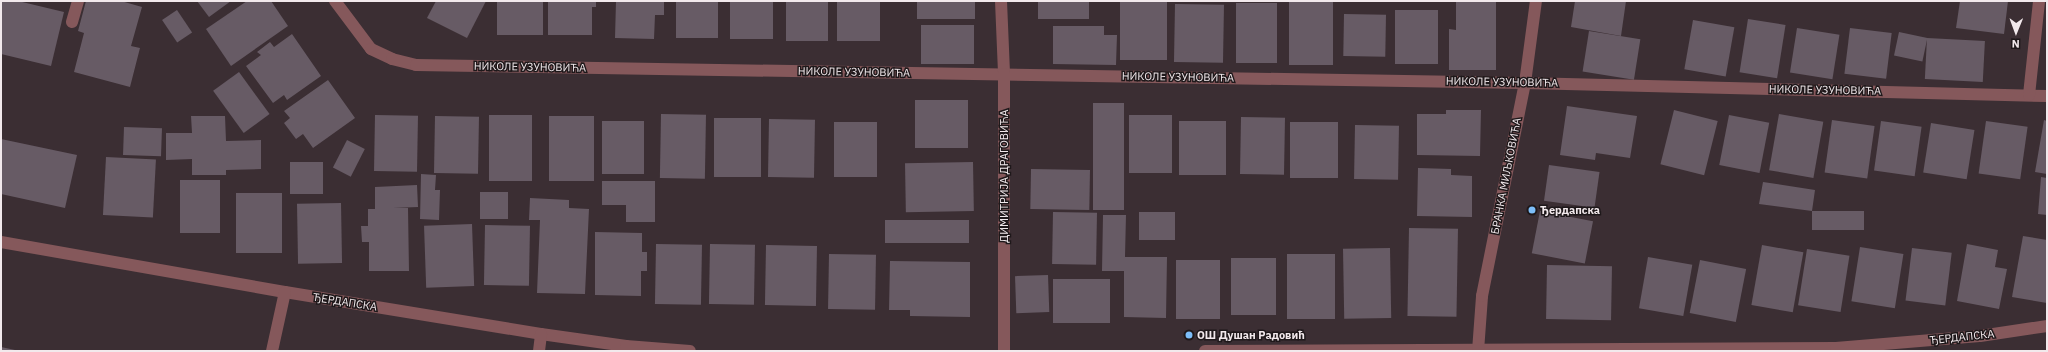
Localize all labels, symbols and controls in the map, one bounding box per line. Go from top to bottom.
north arrow [1996,12,2036,52]
text: N [2012,37,2020,51]
street label: НИКОЛЕ УЗУНОВИЋА [474,59,586,75]
street label: НИКОЛЕ УЗУНОВИЋА [798,64,910,80]
street label: НИКОЛЕ УЗУНОВИЋА [1122,69,1234,85]
street label: НИКОЛЕ УЗУНОВИЋА [1446,74,1558,90]
street label: НИКОЛЕ УЗУНОВИЋА [1769,82,1881,98]
street label: ДИМИТРИЈА ДРАГОВИЋА [997,109,1011,243]
street label: БРАНКА МИЉКОВИЋА [1488,117,1524,235]
place label: Ђердапска [1540,203,1600,217]
marker: Ђердапска [1527,205,1537,215]
street label: ЂЕРДАПСКА [312,290,378,314]
street label: ЂЕРДАПСКА [1929,327,1995,347]
place label: ОШ Душан Радовић [1197,328,1305,342]
marker: ОШ Душан Радовић [1184,330,1194,340]

